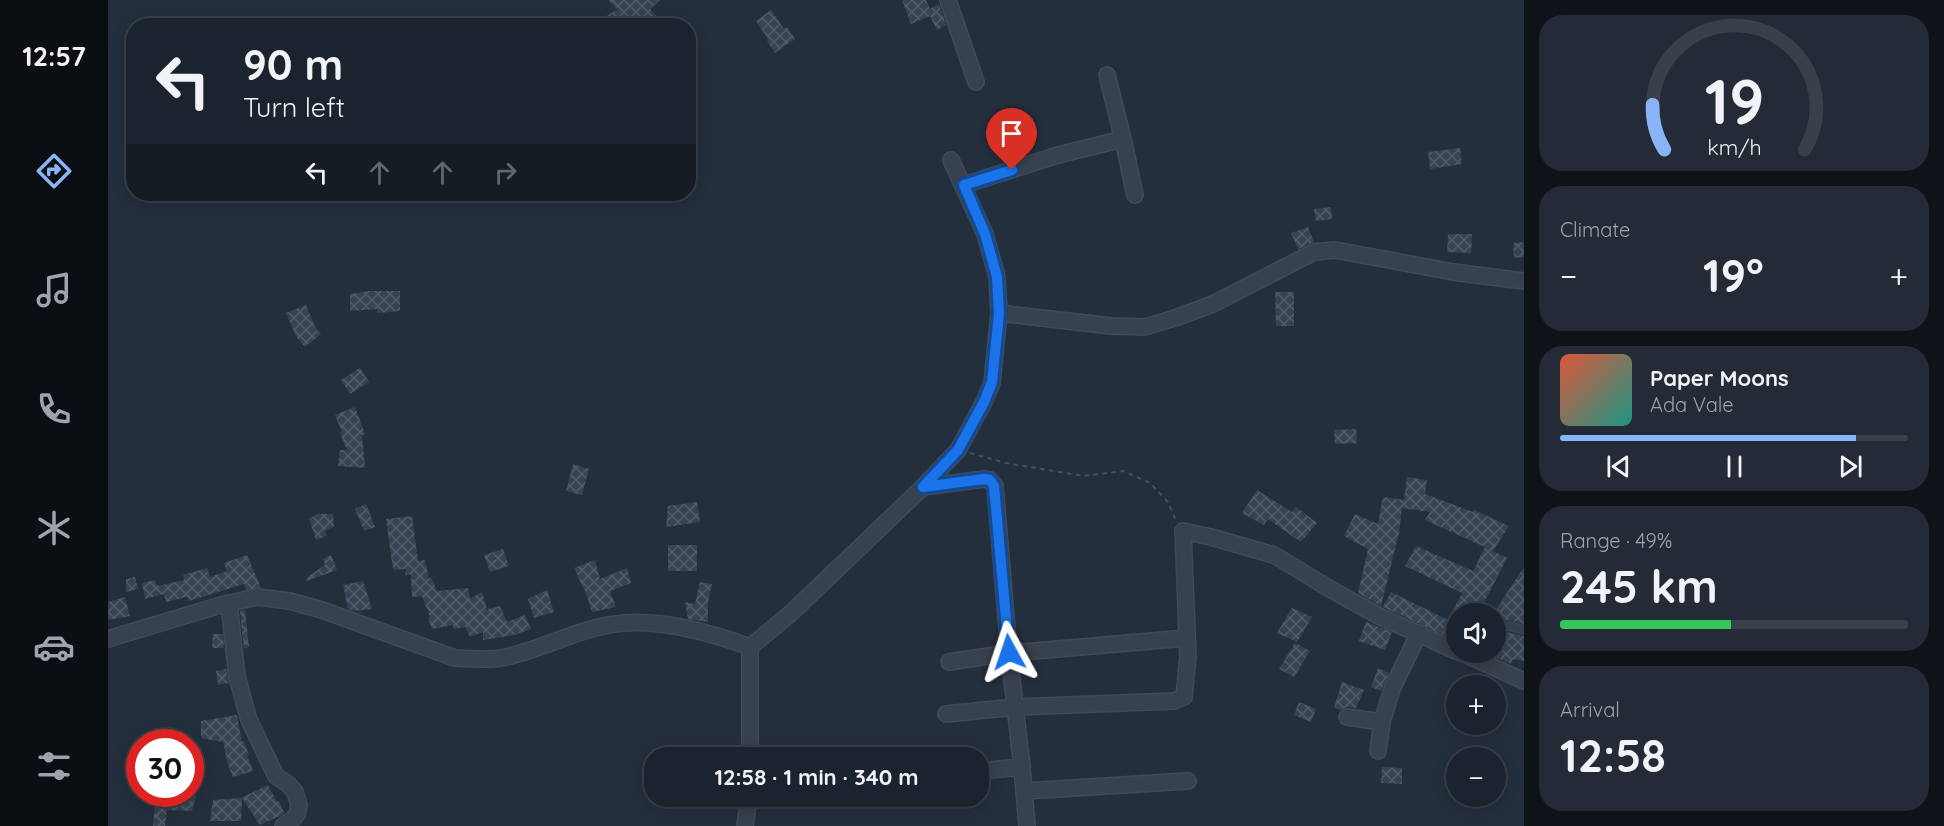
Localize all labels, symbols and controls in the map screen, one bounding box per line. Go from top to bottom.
text: 90 m [243,38,343,91]
text: 12:57 [22,39,86,73]
icon: left [144,42,222,120]
text: 19 [1704,62,1764,140]
text: Turn left [243,90,345,124]
pin [986,108,1037,170]
icon: arrive [995,117,1028,150]
text: km/h [1707,134,1761,160]
icon: directions [33,150,75,192]
icon: left [300,156,333,189]
icon: ahead [363,156,396,189]
icon: ahead [426,156,459,189]
icon: right [489,156,522,189]
text: Climate [1560,217,1630,242]
text: 19° [1703,247,1764,303]
text: − [1560,255,1577,296]
text: + [1889,255,1908,296]
icon: music [33,269,75,311]
text: Paper Moons [1650,364,1789,392]
icon: phone [33,388,75,430]
text: Ada Vale [1650,392,1734,417]
icon: previous [1602,450,1635,483]
icon: pause [1718,450,1751,483]
icon: next [1834,450,1867,483]
icon: climate [33,507,75,549]
text: Range · 49% [1560,528,1672,553]
text: 245 km [1560,558,1718,614]
map controls [1446,603,1506,807]
button: sound [1446,603,1506,663]
position arrow [977,620,1041,684]
icon: car [33,626,75,668]
button: + [1446,675,1506,735]
text: Arrival [1560,697,1620,722]
text: 12:58 [1560,727,1666,783]
speed limit sign: 30 [126,729,204,807]
icon: filters [33,745,75,787]
button: − [1446,747,1506,807]
text: 12:58 · 1 min · 340 m [714,763,919,791]

